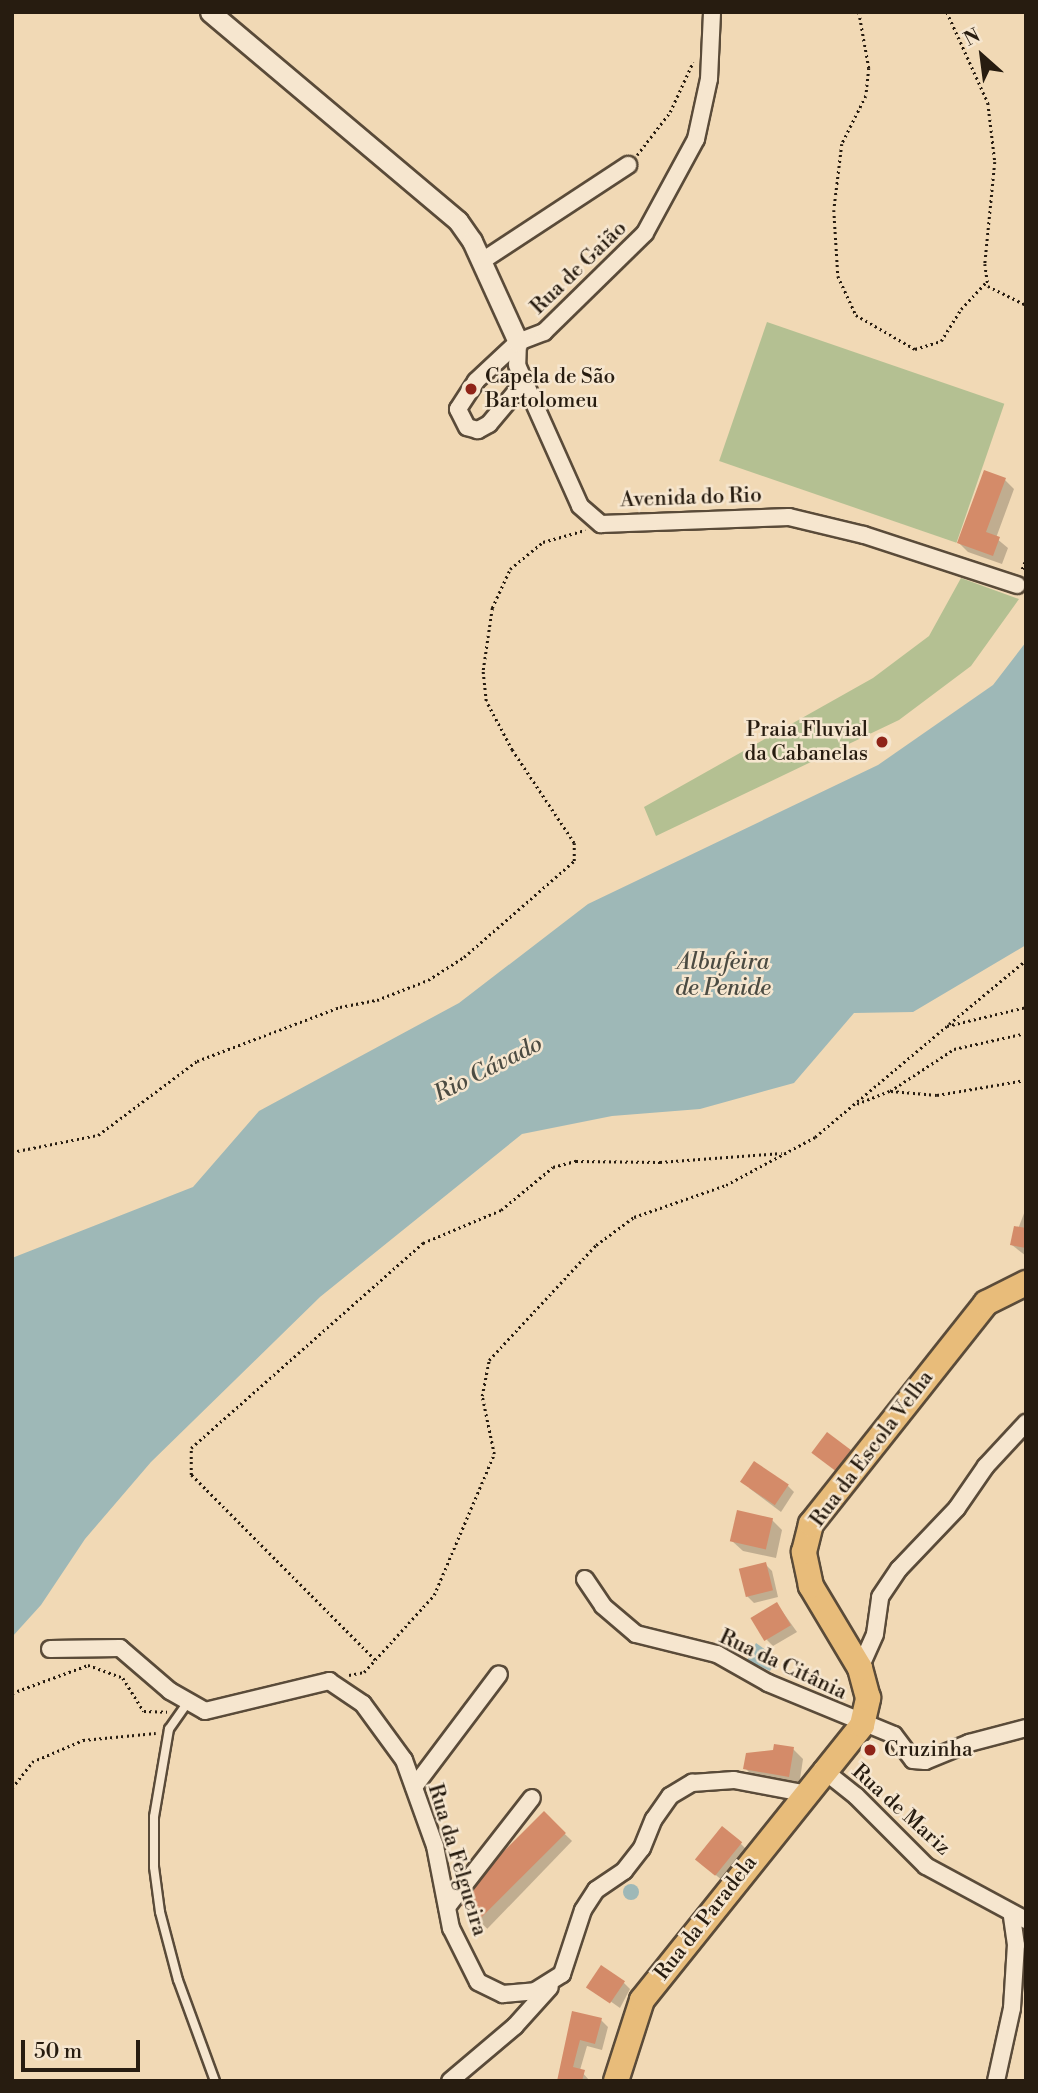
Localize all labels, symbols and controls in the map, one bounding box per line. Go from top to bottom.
north arrow [947,21,1017,91]
text: N [960,23,984,52]
street label: Rua de Gaião [526,216,632,320]
place label: Capela de São Bartolomeu [485,364,615,414]
marker: Capela de São Bartolomeu [463,381,479,397]
street label: Avenida do Rio [620,483,762,513]
place label: Praia Fluvial da Cabanelas [744,717,868,767]
marker: Praia Fluvial da Cabanelas [874,734,890,750]
water label: Albufeira de Penide [675,948,771,1002]
water label: Rio Cávado [429,1030,547,1108]
street label: Rua da Escola Velha [805,1366,939,1532]
street label: Rua da Citânia [715,1624,851,1706]
place label: Cruzinha [884,1737,973,1763]
marker: Cruzinha [862,1742,878,1758]
street label: Rua de Mariz [846,1759,956,1861]
street label: Rua da Felgueira [422,1781,492,1939]
street label: Rua da Paradela [650,1851,762,1985]
scale bar [24,2026,144,2070]
text: 50 m [34,2039,82,2065]

